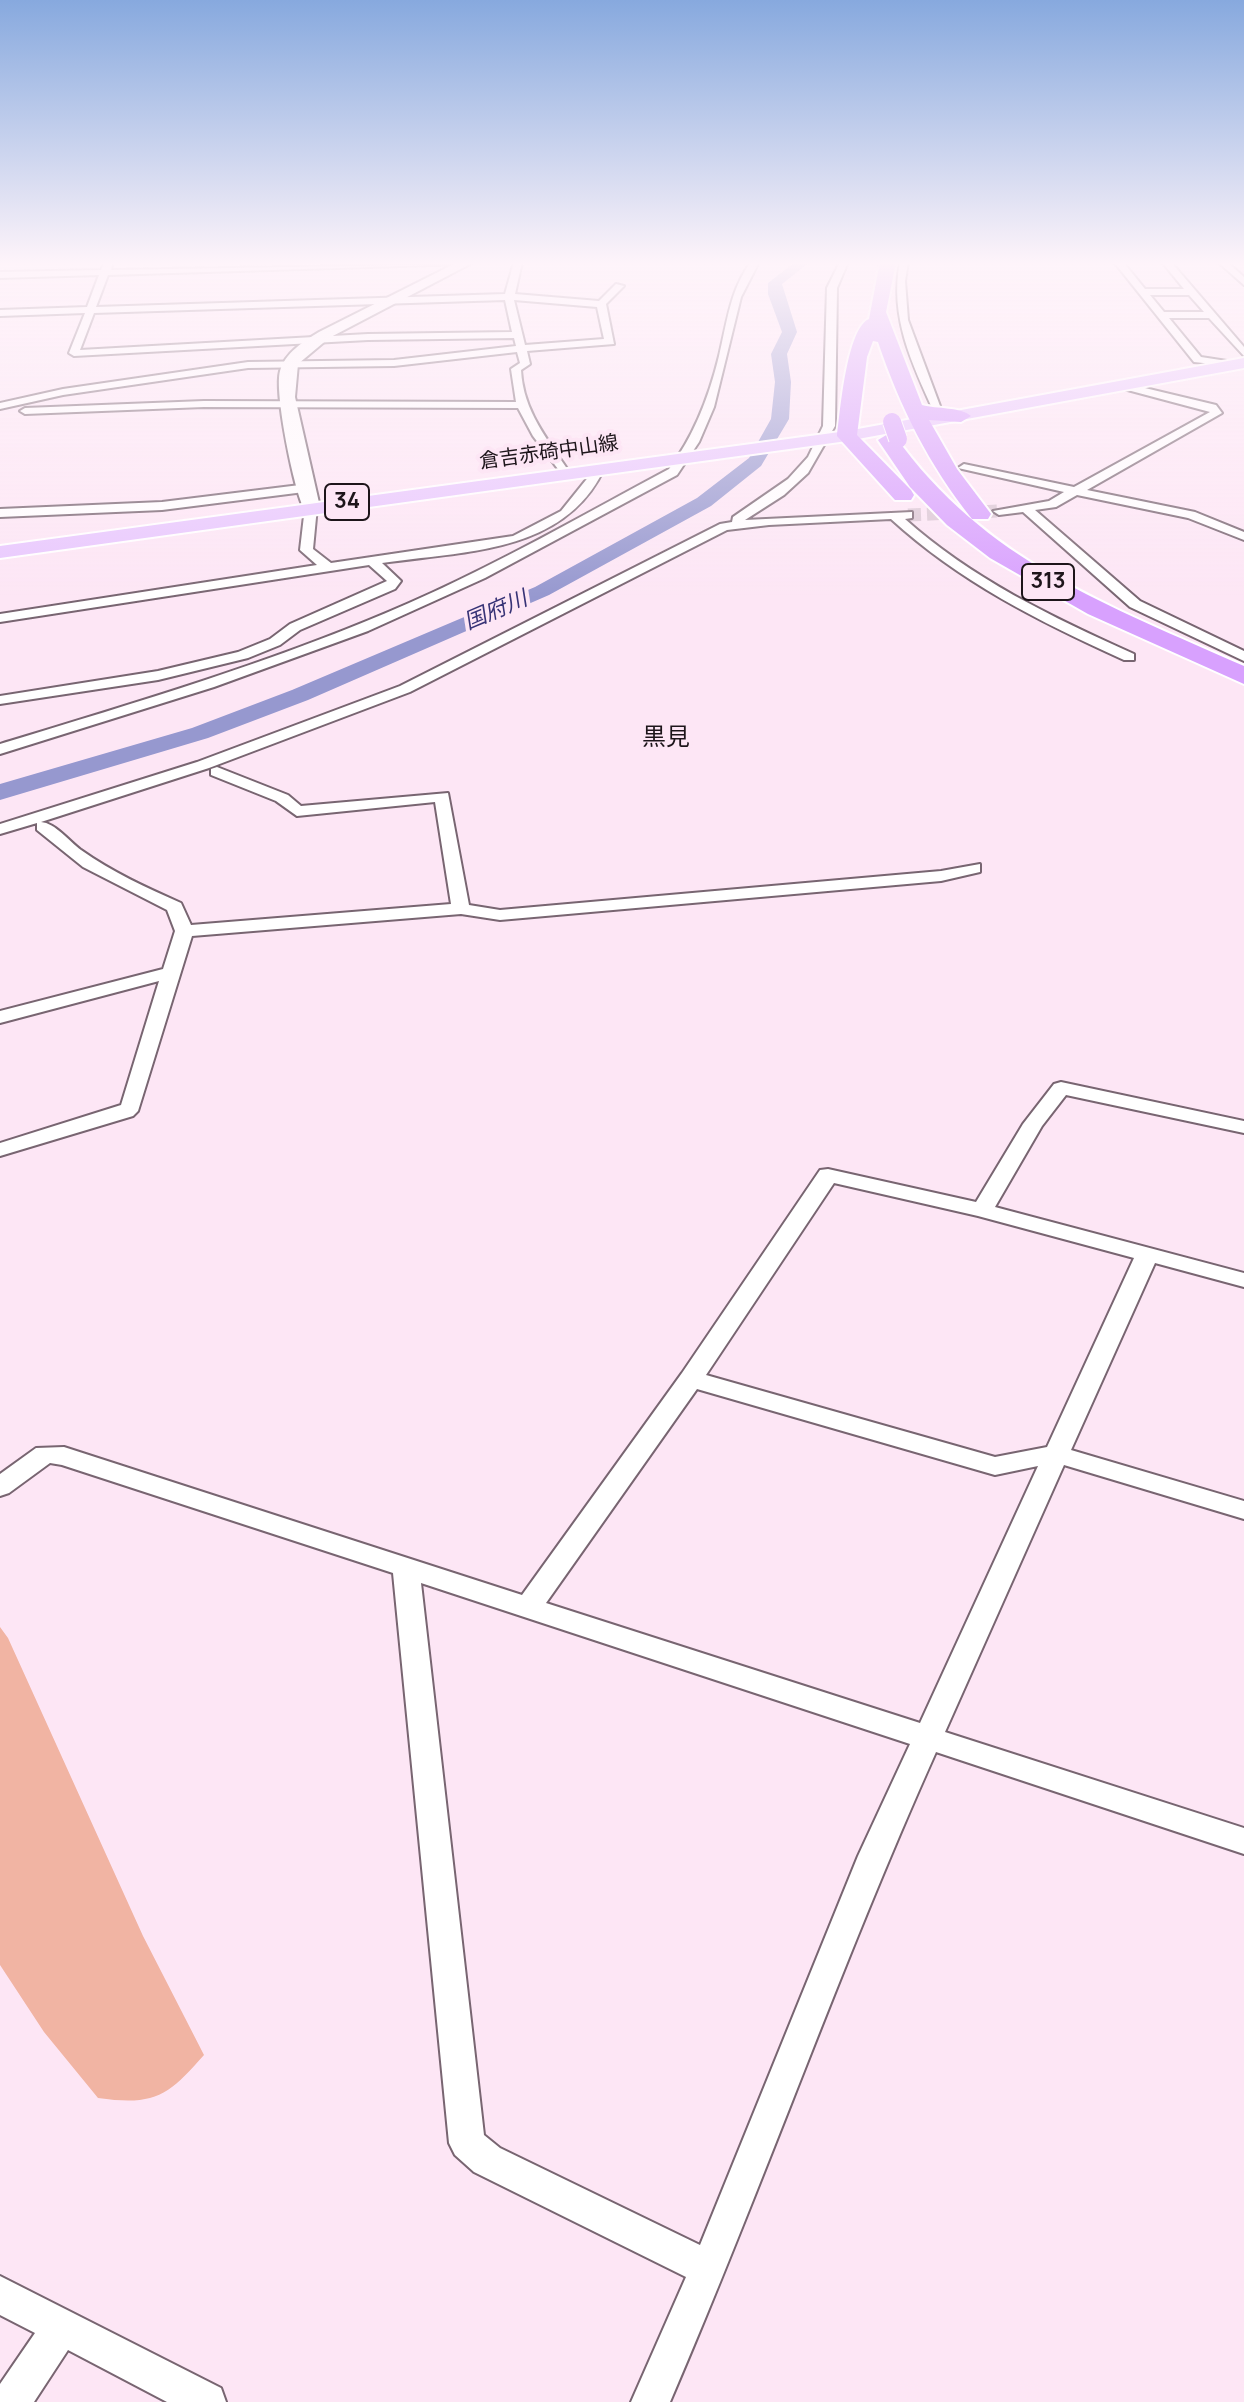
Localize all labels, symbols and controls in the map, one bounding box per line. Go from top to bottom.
street label: 倉吉赤碕中山線 [478,431,620,475]
road number: 34 [325,484,369,520]
road number: 313 [1022,564,1074,600]
water label: 国府川 [460,586,532,636]
district label: 黒見 [642,724,690,752]

